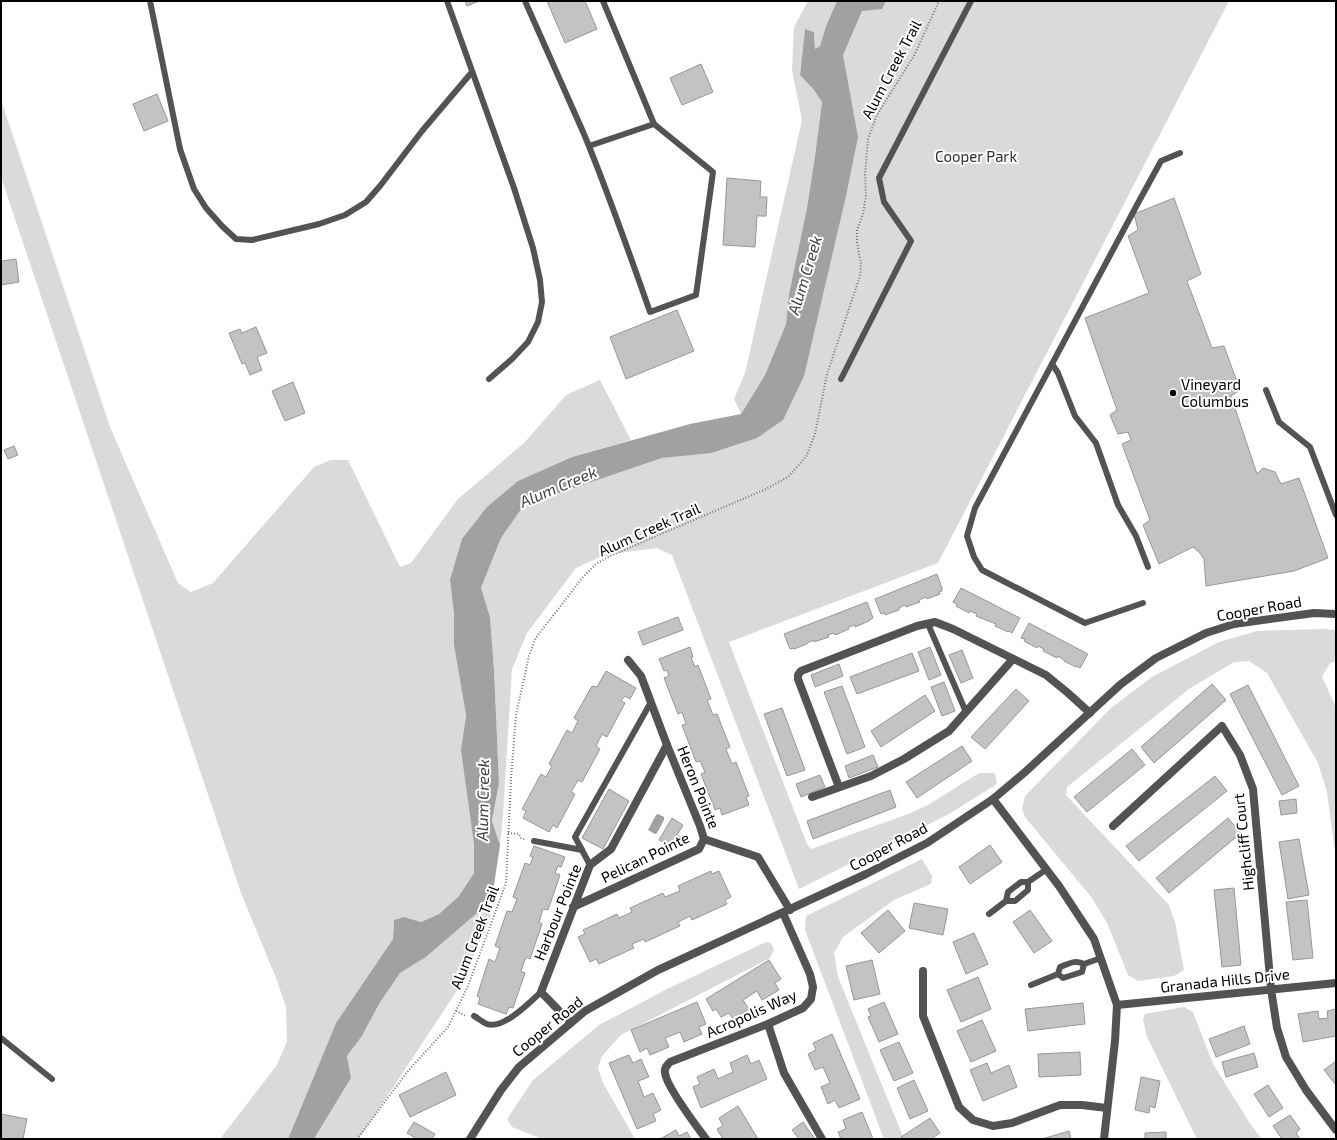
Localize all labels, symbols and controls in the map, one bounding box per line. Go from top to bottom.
street label: Alum Creek Trail [857,16,925,122]
park label: Cooper Park [935,147,1017,165]
water label: Alum Creek [783,233,825,318]
place label: Vineyard Columbus [1181,375,1249,410]
marker: Vineyard Columbus [1168,388,1178,398]
water label: Alum Creek [516,461,599,511]
street label: Alum Creek Trail [595,498,703,559]
street label: Cooper Road [1215,592,1303,624]
street label: Heron Pointe [674,743,724,831]
water label: Alum Creek [472,759,492,842]
street label: Highcliff Court [1229,792,1257,892]
street label: Cooper Road [846,818,930,874]
street label: Pelican Pointe [598,828,692,886]
street label: Harbour Pointe [529,861,585,963]
street label: Alum Creek Trail [446,882,502,991]
street label: Granada Hills Drive [1159,964,1291,996]
street label: Acropolis Way [703,985,799,1041]
street label: Cooper Road [508,992,586,1060]

